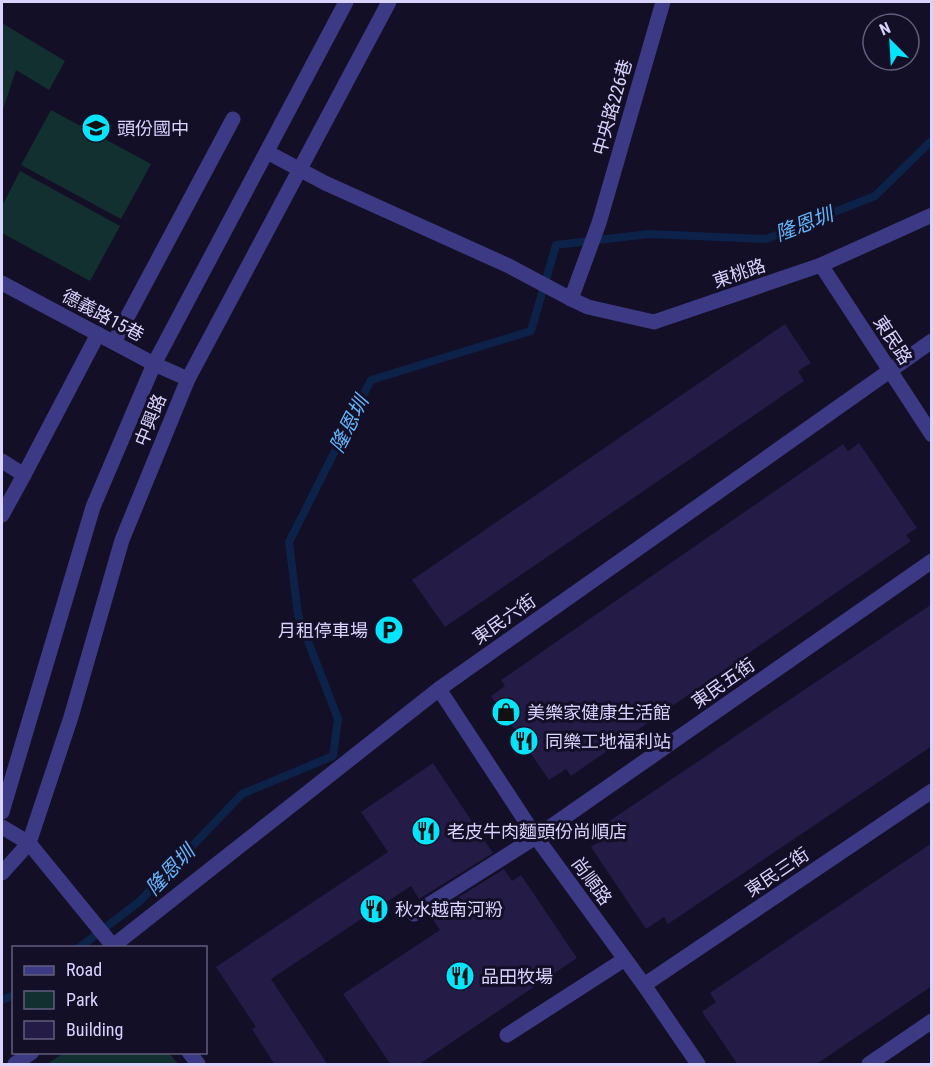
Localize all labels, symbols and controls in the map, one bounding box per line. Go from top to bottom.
north arrow [861,12,921,72]
text: N [877,18,893,39]
street label: 中央路226巷 [588,57,636,157]
school or university icon: 頭份國中 [80,112,112,144]
place label: 頭份國中 [117,118,189,139]
water label: 隆恩圳 [772,201,839,246]
street label: 東桃路 [710,254,768,292]
street label: 德義路15巷 [58,285,148,345]
street label: 東民路 [869,312,917,368]
water label: 隆恩圳 [325,389,375,456]
street label: 中興路 [130,391,170,449]
street label: 東民六街 [468,590,540,648]
parking icon: 月租停車場 [373,614,405,646]
place label: 月租停車場 [278,620,368,641]
street label: 東民五街 [687,654,759,712]
shop icon: 美樂家健康生活館 [490,696,522,728]
place label: 美樂家健康生活館 [527,702,671,723]
restaurant icon: 同樂工地福利站 [508,725,540,757]
place label: 同樂工地福利站 [545,731,671,752]
restaurant icon: 老皮牛肉麵頭份尚順店 [410,815,442,847]
place label: 老皮牛肉麵頭份尚順店 [447,821,627,842]
water label: 隆恩圳 [141,838,202,900]
street label: 東民三街 [741,843,813,901]
street label: 尚順路 [568,853,616,909]
restaurant icon: 秋水越南河粉 [358,893,390,925]
place label: 秋水越南河粉 [395,899,503,920]
legend [12,946,207,1054]
text: Road [66,959,102,980]
restaurant icon: 品田牧場 [444,960,476,992]
place label: 品田牧場 [481,966,553,987]
text: Park [66,989,98,1010]
text: Building [66,1019,123,1040]

